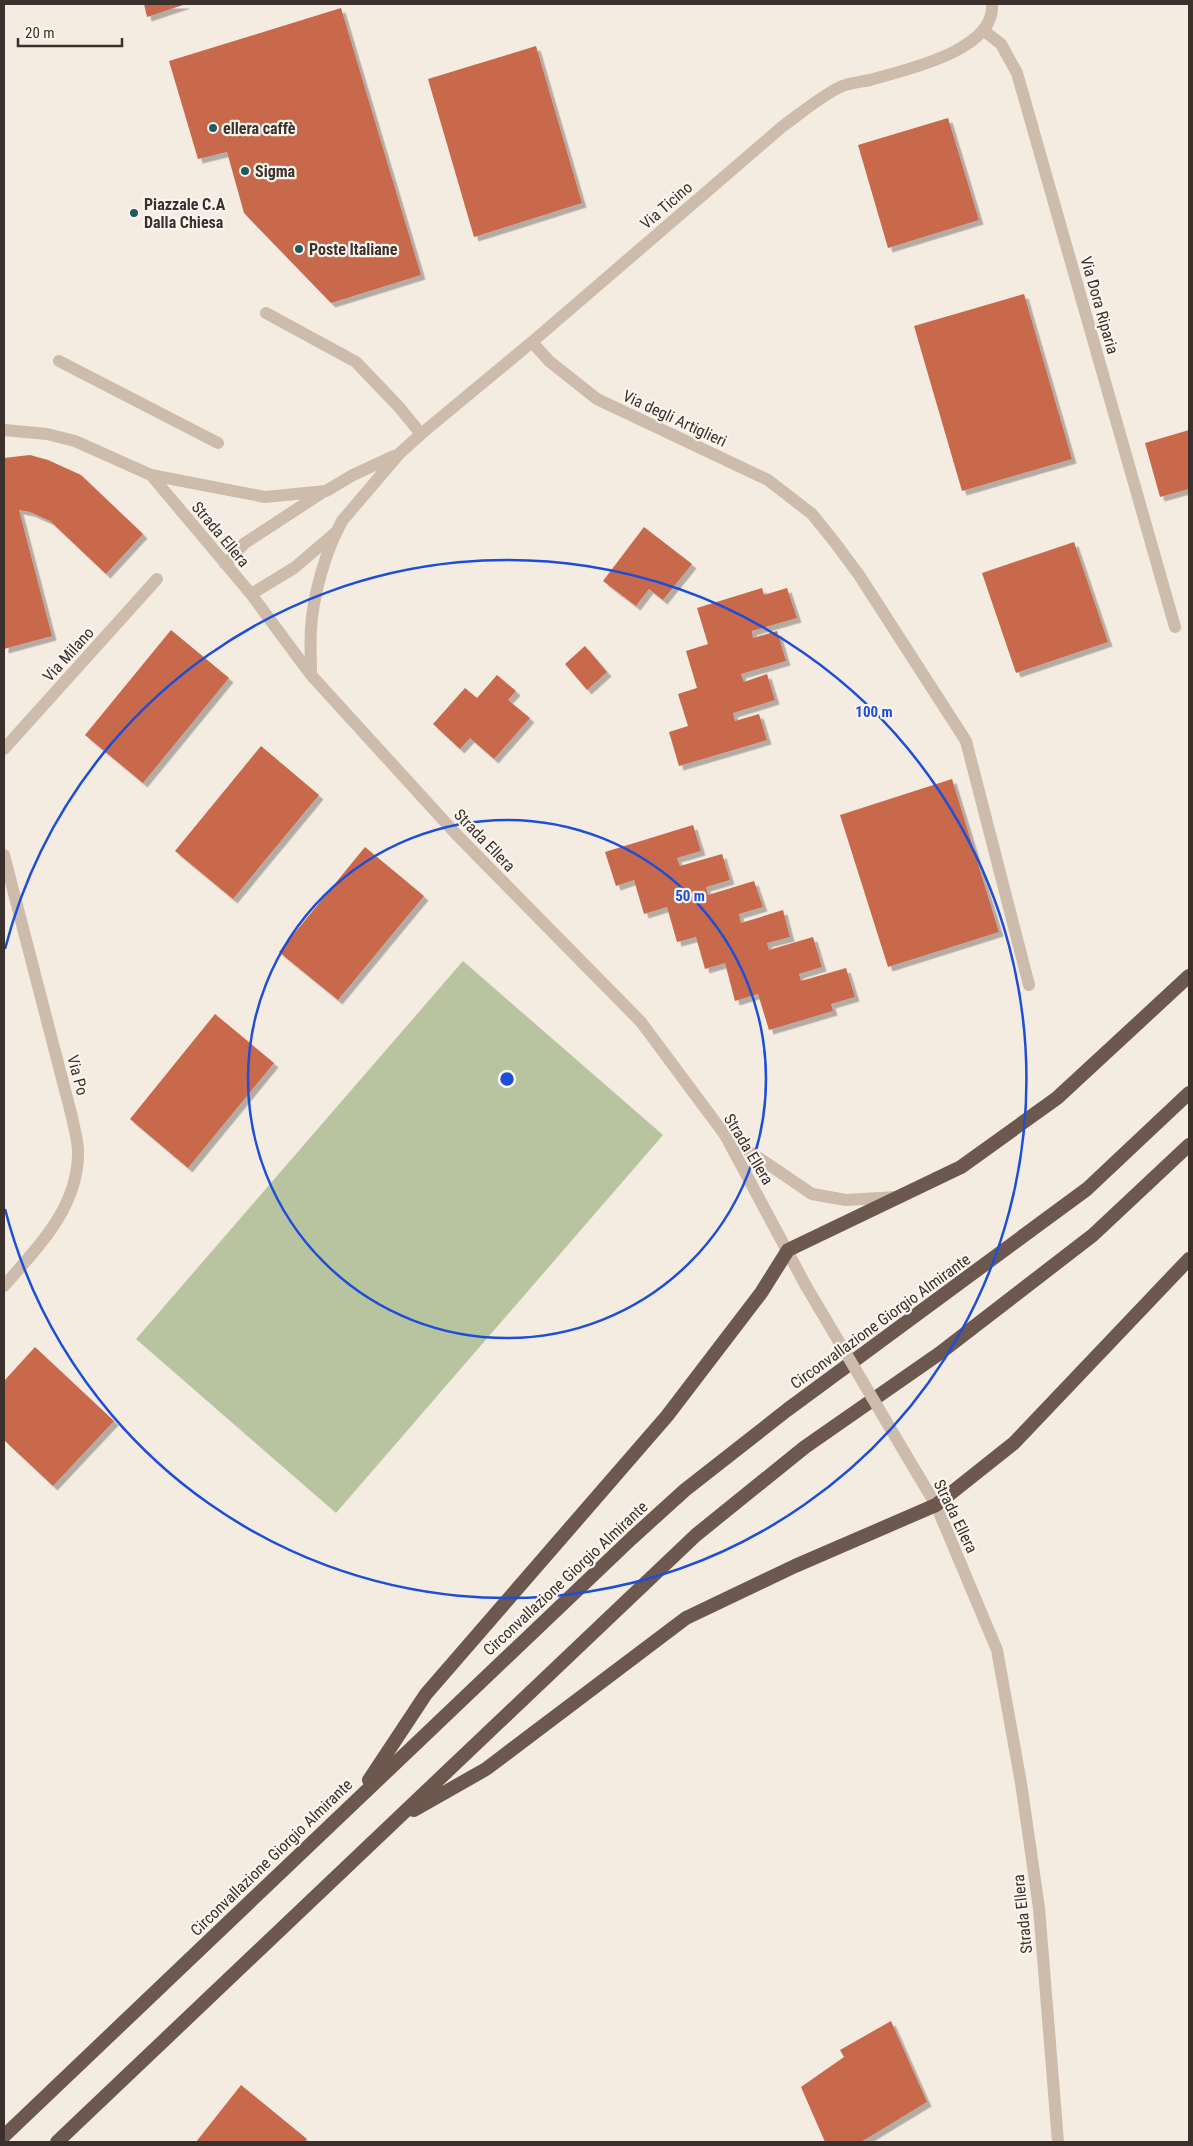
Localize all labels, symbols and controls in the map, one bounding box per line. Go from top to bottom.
scale bar [18,15,121,47]
text: 20 m [25,24,55,42]
place label: ellera caffè [223,119,296,138]
marker: ellera caffè [207,122,219,134]
place label: Sigma [255,162,296,181]
marker: Sigma [239,165,251,177]
street label: Via Ticino [637,178,696,233]
place label: Piazzale C.A Dalla Chiesa [144,195,226,232]
marker: Piazzale C.A Dalla Chiesa [128,207,140,219]
place label: Poste Italiane [309,240,398,259]
marker: Poste Italiane [293,243,305,255]
street label: Via Dora Riparia [1076,254,1123,356]
street label: Via degli Artiglieri [620,386,730,451]
street label: Strada Ellera [188,498,253,571]
street label: Via Milano [39,623,98,686]
text: 100 m [855,703,893,721]
street label: Strada Ellera [450,805,519,876]
text: 50 m [675,887,705,905]
street label: Via Po [63,1053,92,1097]
centre of rings [498,1070,516,1088]
street label: Strada Ellera [720,1110,777,1188]
street label: Circonvallazione Giorgio Almirante [787,1250,974,1393]
street label: Strada Ellera [930,1476,982,1556]
street label: Circonvallazione Giorgio Almirante [479,1497,651,1660]
street label: Circonvallazione Giorgio Almirante [186,1775,356,1940]
street label: Strada Ellera [1009,1873,1036,1955]

